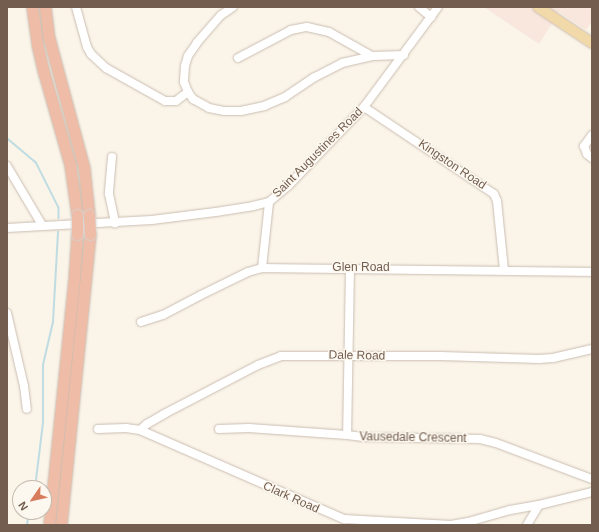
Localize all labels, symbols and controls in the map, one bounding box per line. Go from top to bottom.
street label: Saint Augustines Road [270,105,366,201]
street label: Kingston Road [415,137,489,193]
street label: Glen Road [332,261,390,275]
street label: Dale Road [329,348,385,364]
street label: Vausedale Crescent [359,430,467,446]
street label: Clark Road [261,479,321,517]
north arrow [12,480,52,520]
text: N [16,500,30,513]

